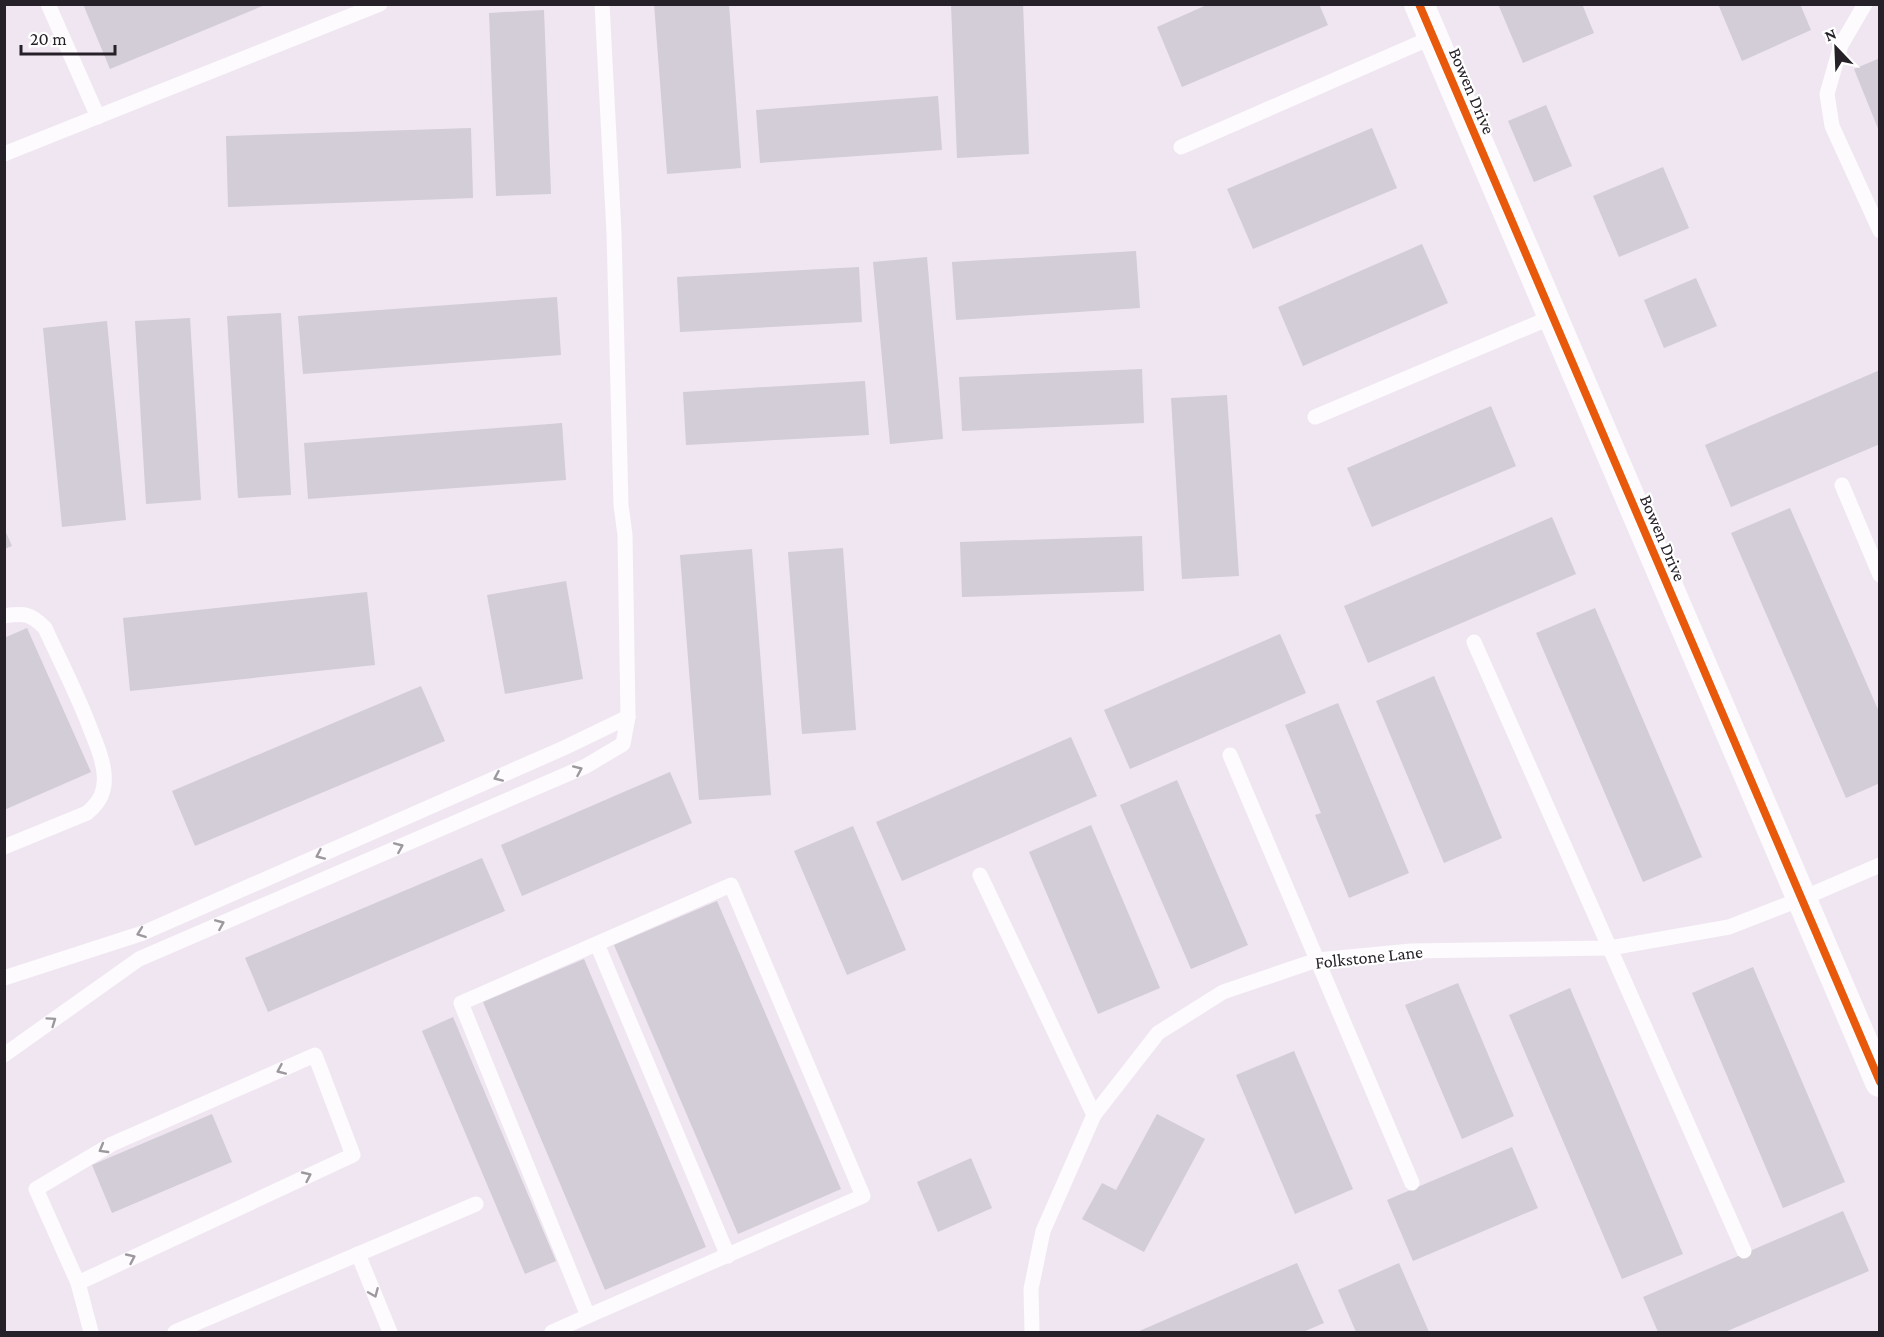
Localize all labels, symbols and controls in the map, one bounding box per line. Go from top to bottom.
scale bar [21,18,116,56]
north arrow [1806,18,1866,78]
text: N [1822,25,1839,45]
text: 20 m [30,29,67,49]
street label: Bowen Drive [1445,45,1499,137]
street label: Bowen Drive [1636,492,1690,584]
one-way arrow [572,765,583,777]
one-way arrow [494,769,505,781]
one-way arrow [393,842,404,854]
one-way arrow [315,848,326,860]
one-way arrow [214,919,225,931]
one-way arrow [136,926,147,938]
street label: Folkstone Lane [1314,941,1424,973]
one-way arrow [45,1017,56,1028]
one-way arrow [276,1063,287,1075]
one-way arrow [99,1142,109,1154]
one-way arrow [301,1172,312,1184]
one-way arrow [124,1254,135,1266]
one-way arrow [367,1287,379,1298]

